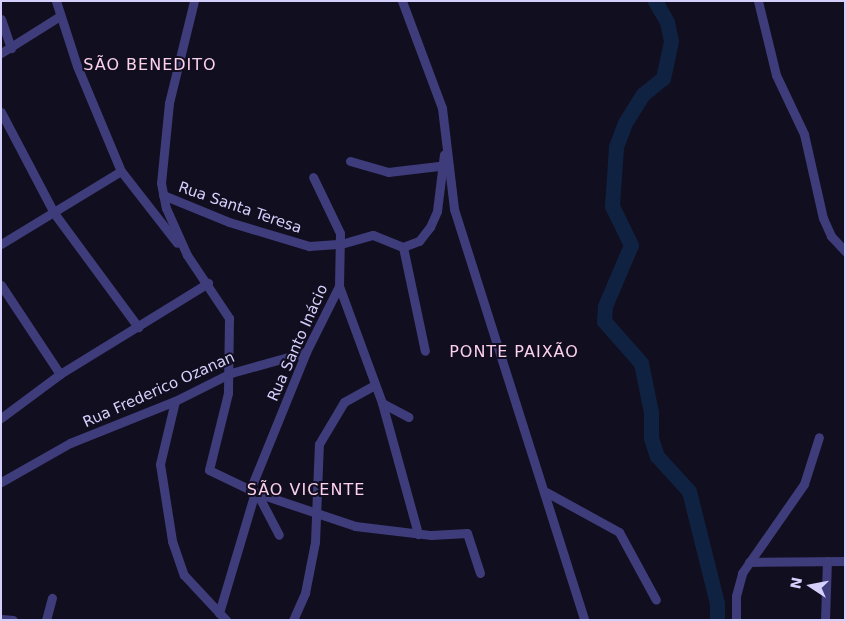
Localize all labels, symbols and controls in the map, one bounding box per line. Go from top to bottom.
district label: SÃO BENEDITO [82,55,218,75]
street label: Rua Santa Teresa [176,178,304,238]
street label: Rua Santo Inácio [264,282,332,404]
district label: PONTE PAIXÃO [448,342,580,362]
street label: Rua Frederico Ozanan [80,348,238,432]
district label: SÃO VICENTE [245,480,367,500]
north arrow [786,561,836,611]
text: N [787,576,805,590]

